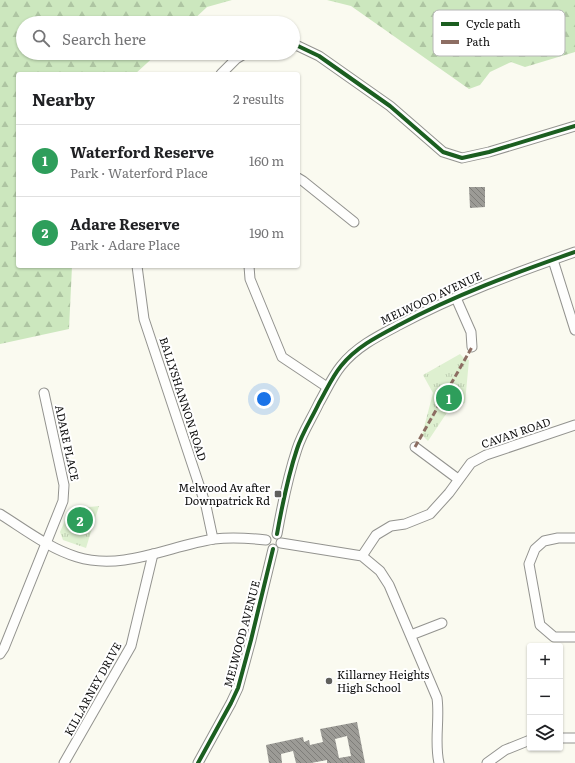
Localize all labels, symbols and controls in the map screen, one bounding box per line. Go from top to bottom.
legend [433,10,565,56]
text: Cycle path [466,15,521,31]
search box [16,16,300,60]
icon: search [30,27,52,49]
text: Search here [62,27,146,50]
text: Path [466,33,490,49]
text: Nearby [32,86,95,111]
text: 2 results [233,89,284,108]
text: Waterford Reserve [70,140,214,163]
text: 1 [42,151,48,170]
text: 160 m [249,151,284,170]
text: Park · Waterford Place [70,163,208,182]
text: Adare Reserve [70,212,180,235]
text: 2 [42,223,48,242]
text: 190 m [249,223,284,242]
text: Park · Adare Place [70,235,180,254]
street label: MELWOOD AVENUE [377,267,484,328]
street label: BALLYSHANNON ROAD [156,335,212,463]
pin: 1 [436,383,462,413]
your location [254,389,274,409]
street label: ADARE PLACE [52,403,84,482]
street label: CAVAN ROAD [479,413,553,451]
place label: Melwood Av after Downpatrick Rd [178,479,271,508]
marker: Melwood Av after Downpatrick Rd [273,489,283,499]
pin: 2 [67,505,93,535]
street label: MELWOOD AVENUE [219,578,263,689]
street label: KILLARNEY DRIVE [60,639,125,738]
map controls [527,643,563,751]
button: + [527,643,563,679]
place label: Killarney Heights High School [337,666,429,695]
marker: Killarney Heights High School [324,676,334,686]
button: − [527,679,563,715]
button: layers [527,715,563,751]

